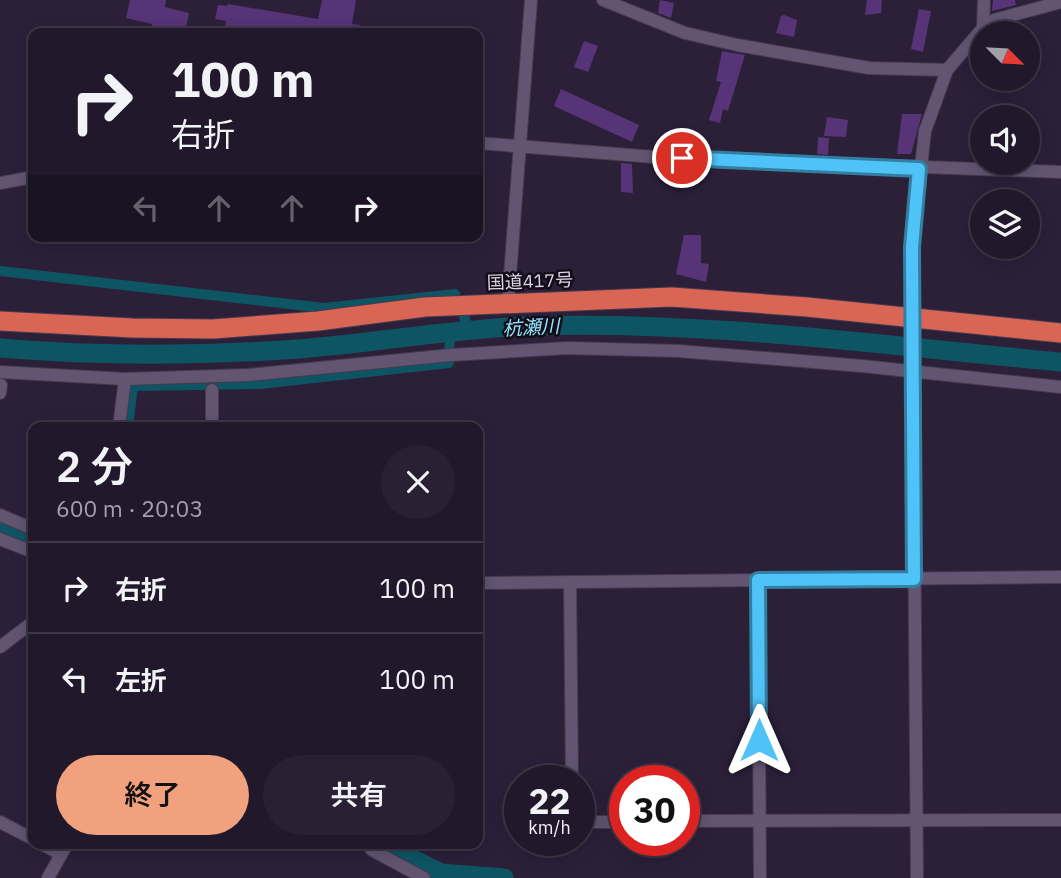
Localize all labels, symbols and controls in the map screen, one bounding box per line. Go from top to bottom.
north arrow [970,21,1040,91]
map controls [970,21,1040,259]
text: 100 m [171,47,315,110]
icon: right [56,56,147,147]
button: sound [970,105,1040,175]
text: 右折 [171,113,235,155]
pin [652,128,712,188]
icon: arrive [663,139,701,177]
icon: left [127,189,165,227]
icon: ahead [200,189,238,227]
icon: ahead [273,189,311,227]
icon: right [346,189,384,227]
button: layers [970,189,1040,259]
street label: 国道417号 [486,268,574,294]
water label: 杭瀬川 [502,313,562,340]
text: 2 分 [56,439,133,494]
button: close [381,445,455,519]
text: 600 m · 20:03 [56,493,203,523]
icon: right [56,569,94,607]
text: 100 m [379,571,455,605]
text: 右折 [115,572,167,606]
icon: left [56,660,94,698]
text: 100 m [379,662,455,696]
text: 左折 [115,663,167,697]
position arrow [722,703,796,777]
button: 終了 [56,755,249,835]
button: 共有 [263,755,455,835]
speed limit sign: 30 [609,765,700,856]
text: 22 [528,778,571,824]
text: km/h [528,816,571,839]

